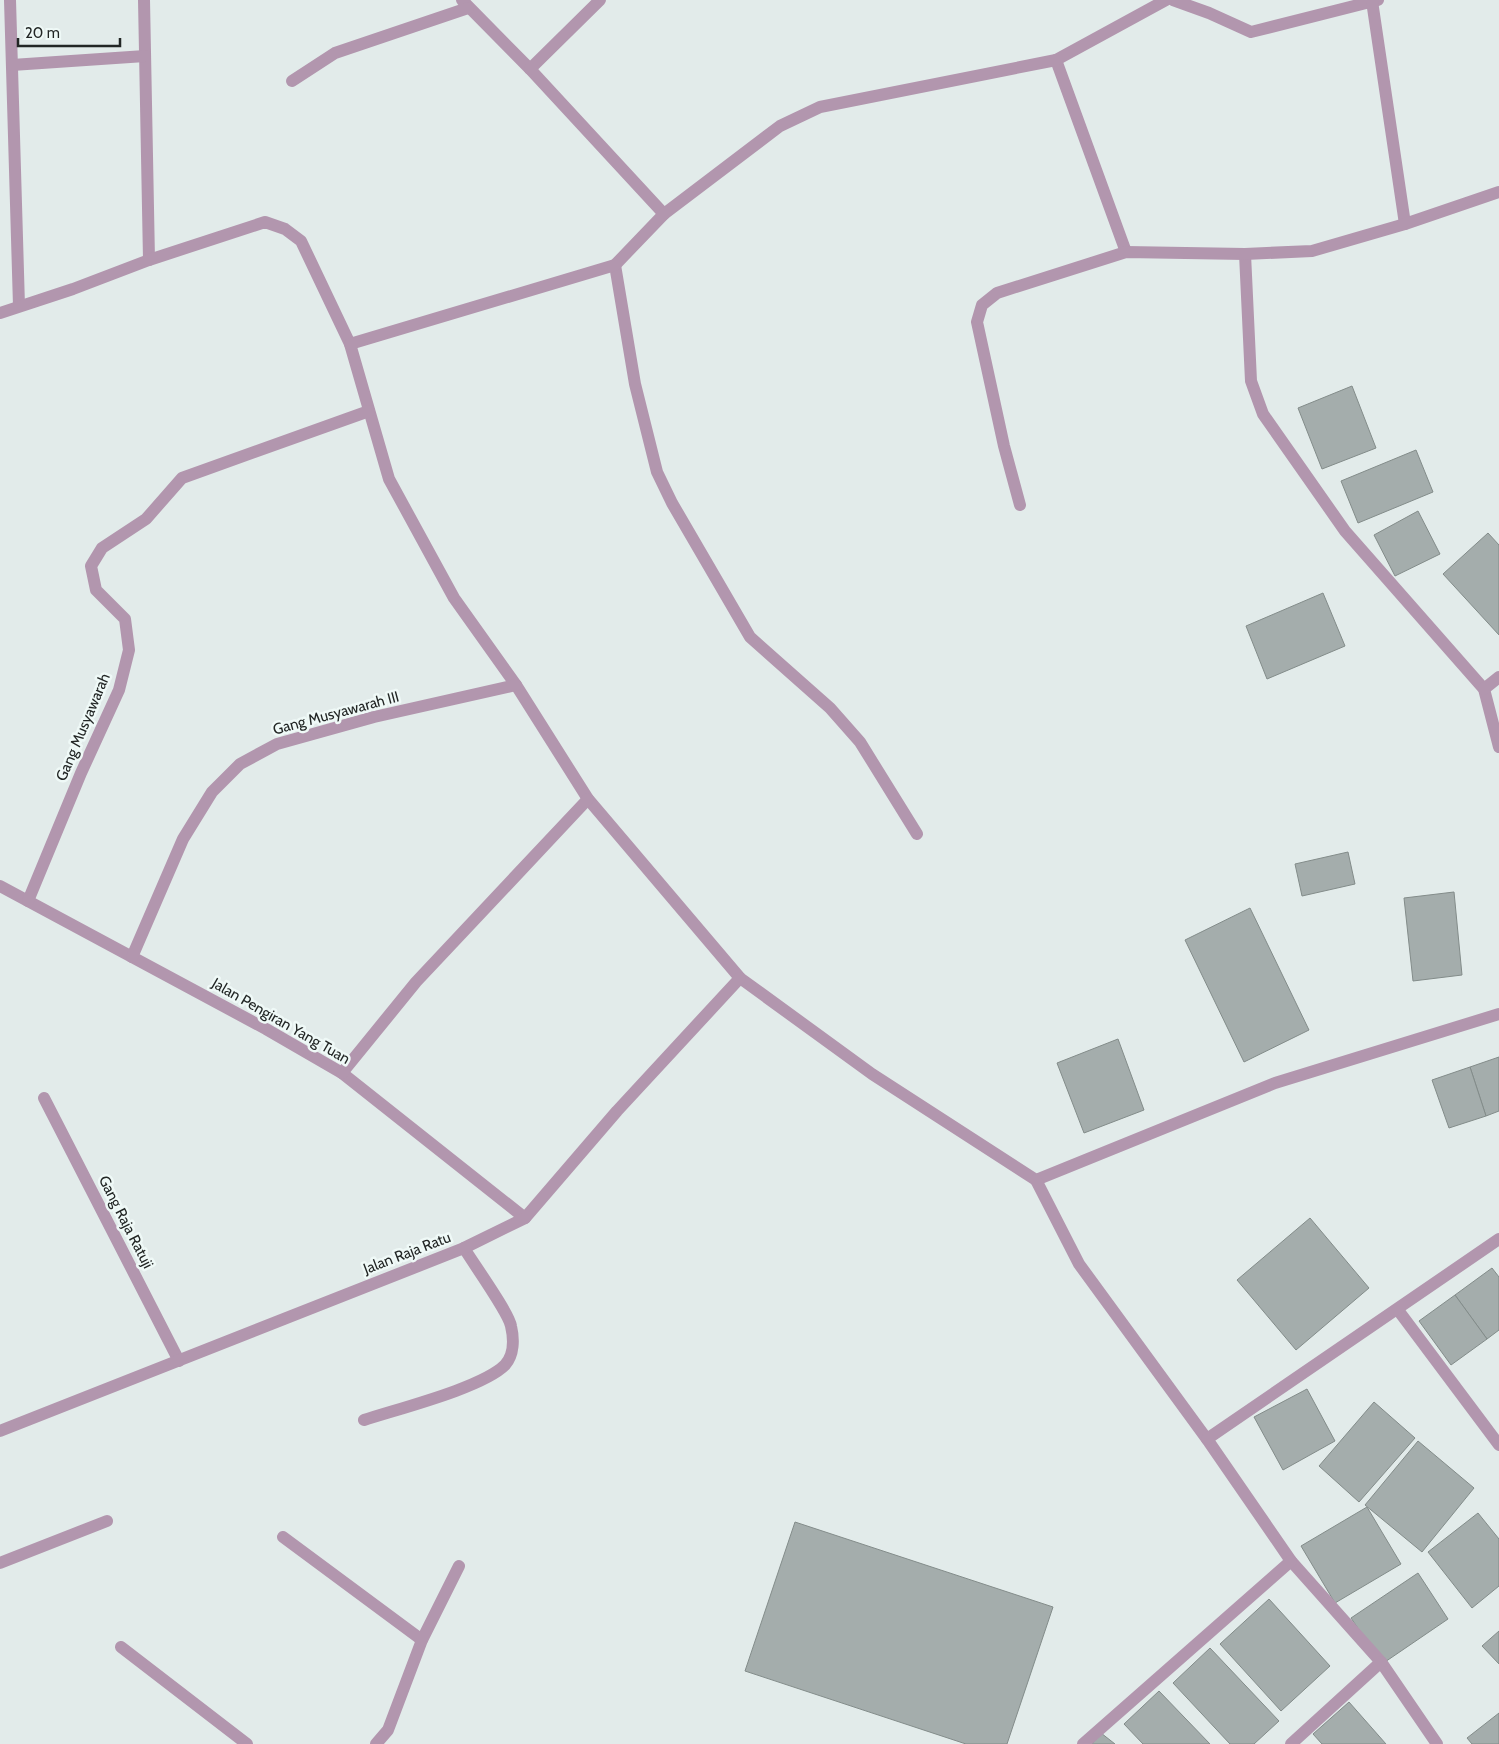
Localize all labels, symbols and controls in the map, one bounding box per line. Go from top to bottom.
scale bar [18,15,120,47]
text: 20 m [25,24,60,42]
street label: Gang Musyawarah [52,671,114,783]
street label: Gang Musyawarah III [271,687,401,739]
street label: Jalan Pengiran Yang Tuan [208,974,353,1068]
street label: Gang Raja Ratuji [95,1173,157,1271]
street label: Jalan Raja Ratu [360,1228,453,1278]

